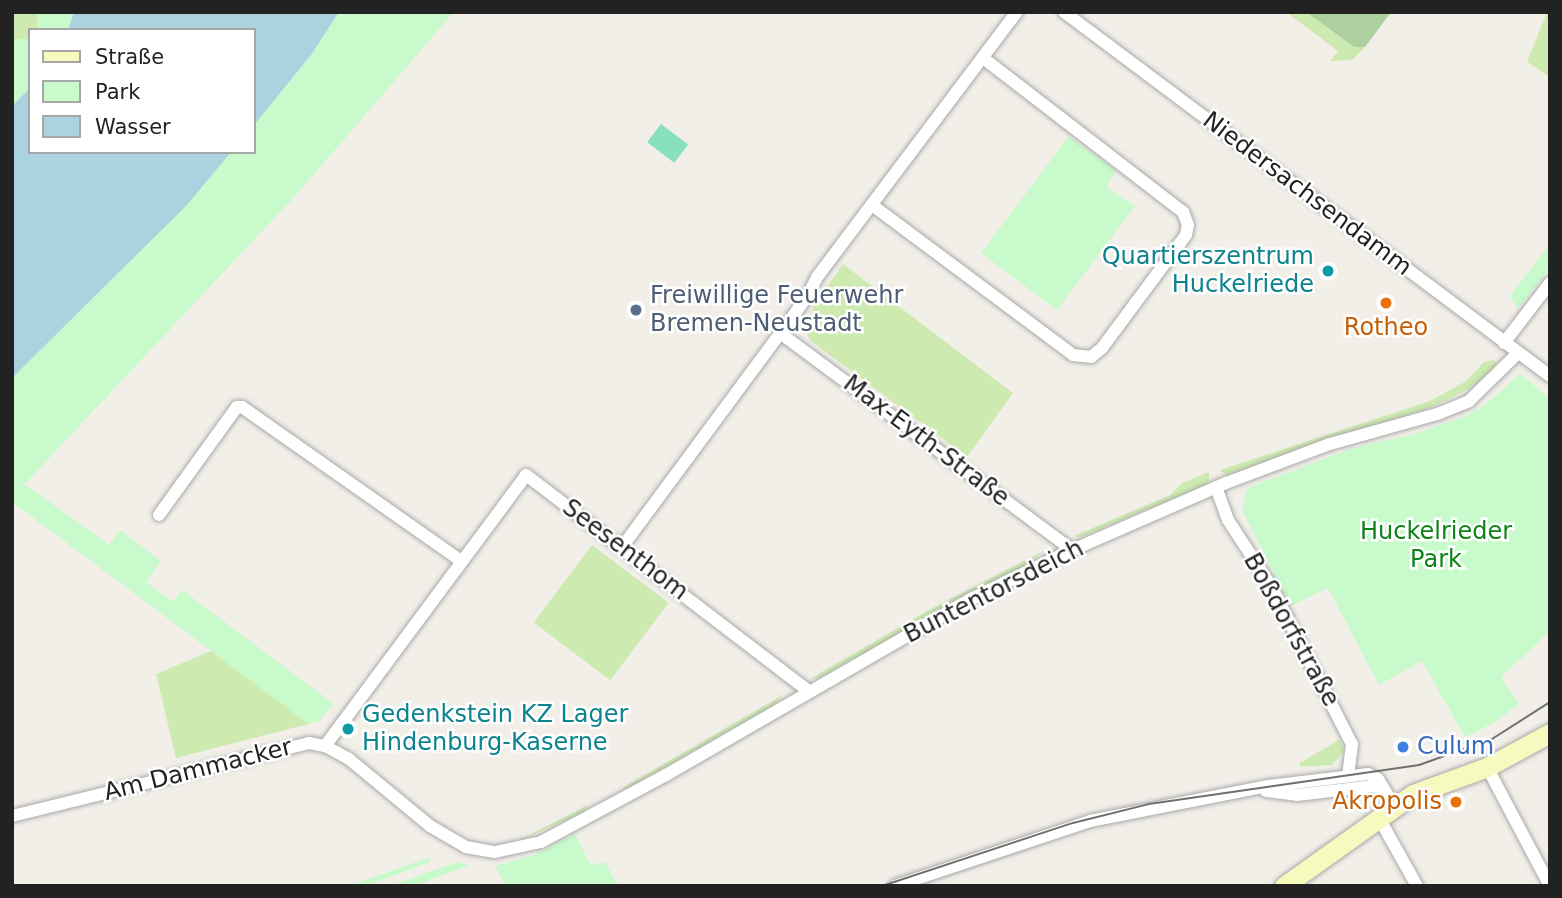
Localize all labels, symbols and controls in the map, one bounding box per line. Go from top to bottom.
legend [28,28,256,154]
text: Straße [95,45,164,69]
text: Park [95,80,140,104]
street label: Niedersachsendamm [1197,106,1417,282]
text: Wasser [95,115,171,139]
place label: Quartierszentrum Huckelriede [1102,243,1314,299]
marker: Quartierszentrum Huckelriede [1320,263,1336,279]
place label: Freiwillige Feuerwehr Bremen-Neustadt [650,282,903,338]
marker: Rotheo [1378,295,1394,311]
marker: Freiwillige Feuerwehr Bremen-Neustadt [628,302,644,318]
place label: Rotheo [1344,314,1428,342]
street label: Max-Eyth-Straße [837,369,1015,513]
street label: Seesenthom [556,493,694,607]
park label: Huckelrieder Park [1360,518,1512,574]
street label: Buntentorsdeich [899,534,1089,650]
street label: Boßdorfstraße [1237,548,1345,712]
place label: Gedenkstein KZ Lager Hindenburg-Kaserne [362,701,628,757]
marker: Gedenkstein KZ Lager Hindenburg-Kaserne [340,721,356,737]
street label: Am Dammacker [101,733,295,807]
place label: Culum [1417,733,1494,761]
marker: Culum [1395,739,1411,755]
place label: Akropolis [1332,788,1442,816]
marker: Akropolis [1448,794,1464,810]

